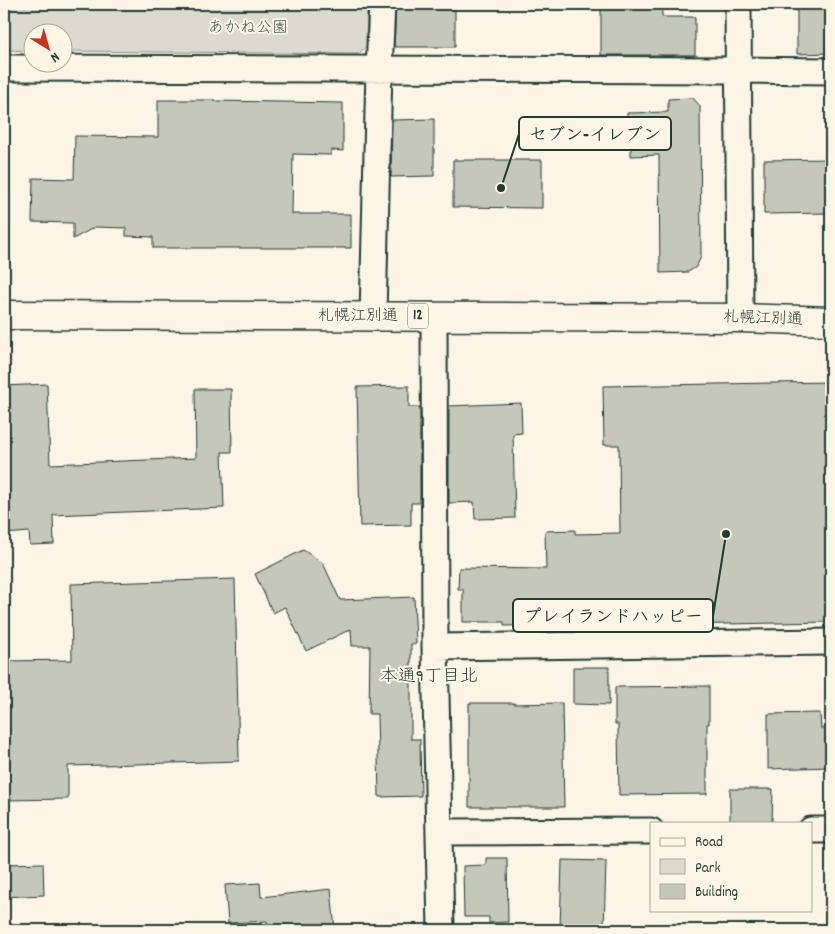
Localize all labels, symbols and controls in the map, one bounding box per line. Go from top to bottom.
park label: あかね公園 [208,17,288,40]
north arrow [22,22,72,72]
text: N [46,47,63,67]
callout: セブン-イレブン [519,117,671,150]
text: セブン-イレブン [529,124,661,149]
road number: 12 [408,304,428,328]
street label: 札幌江別通 [318,305,398,328]
street label: 札幌江別通 [723,306,803,332]
callout: プレイランドハッピー [513,599,713,632]
text: プレイランドハッピー [523,606,703,631]
district label: 本通9丁目北 [380,665,478,690]
legend [650,822,812,912]
text: Road [695,832,723,854]
text: Park [695,858,721,880]
text: Building [695,882,738,904]

